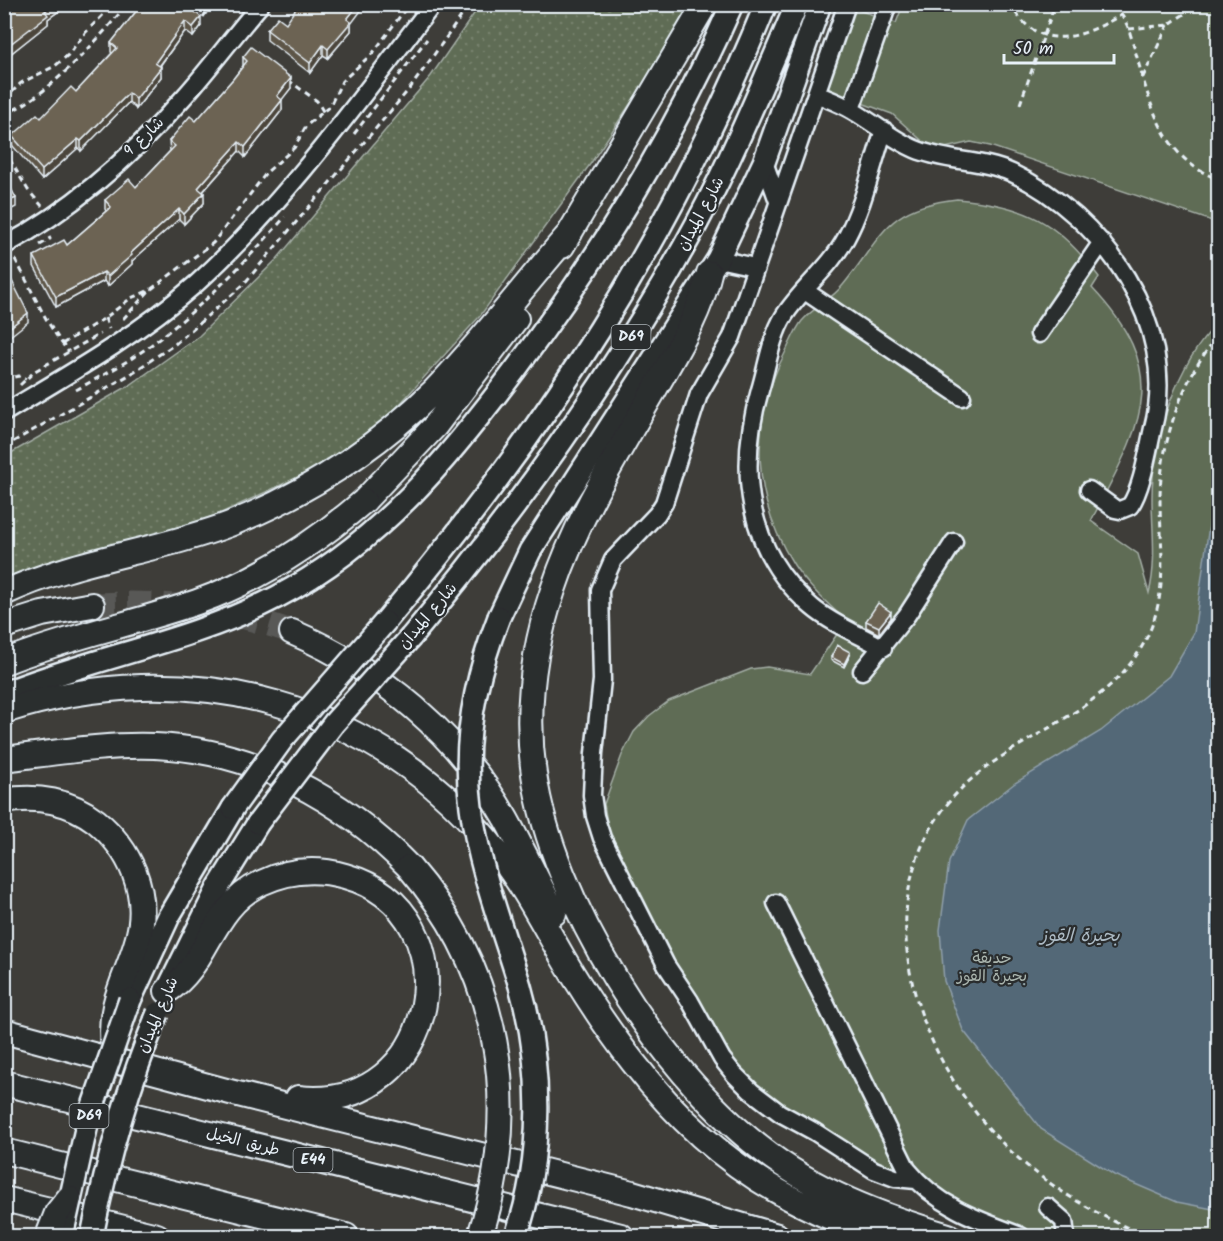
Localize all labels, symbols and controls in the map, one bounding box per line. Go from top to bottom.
scale bar [1004,27,1114,65]
text: 50 m [1013,35,1053,64]
street label: شارع 9 [118,111,170,163]
street label: شارع الميدان [671,172,731,256]
road number: D69 [612,325,650,349]
street label: شارع الميدان [392,577,464,655]
water label: بحيرة القوز [1039,922,1120,951]
park label: حديقة بحيرة القوز [955,946,1027,989]
street label: شارع الميدان [131,973,185,1057]
road number: D69 [70,1104,109,1128]
street label: طريق الخيل [204,1121,282,1163]
road number: E44 [294,1148,332,1172]

